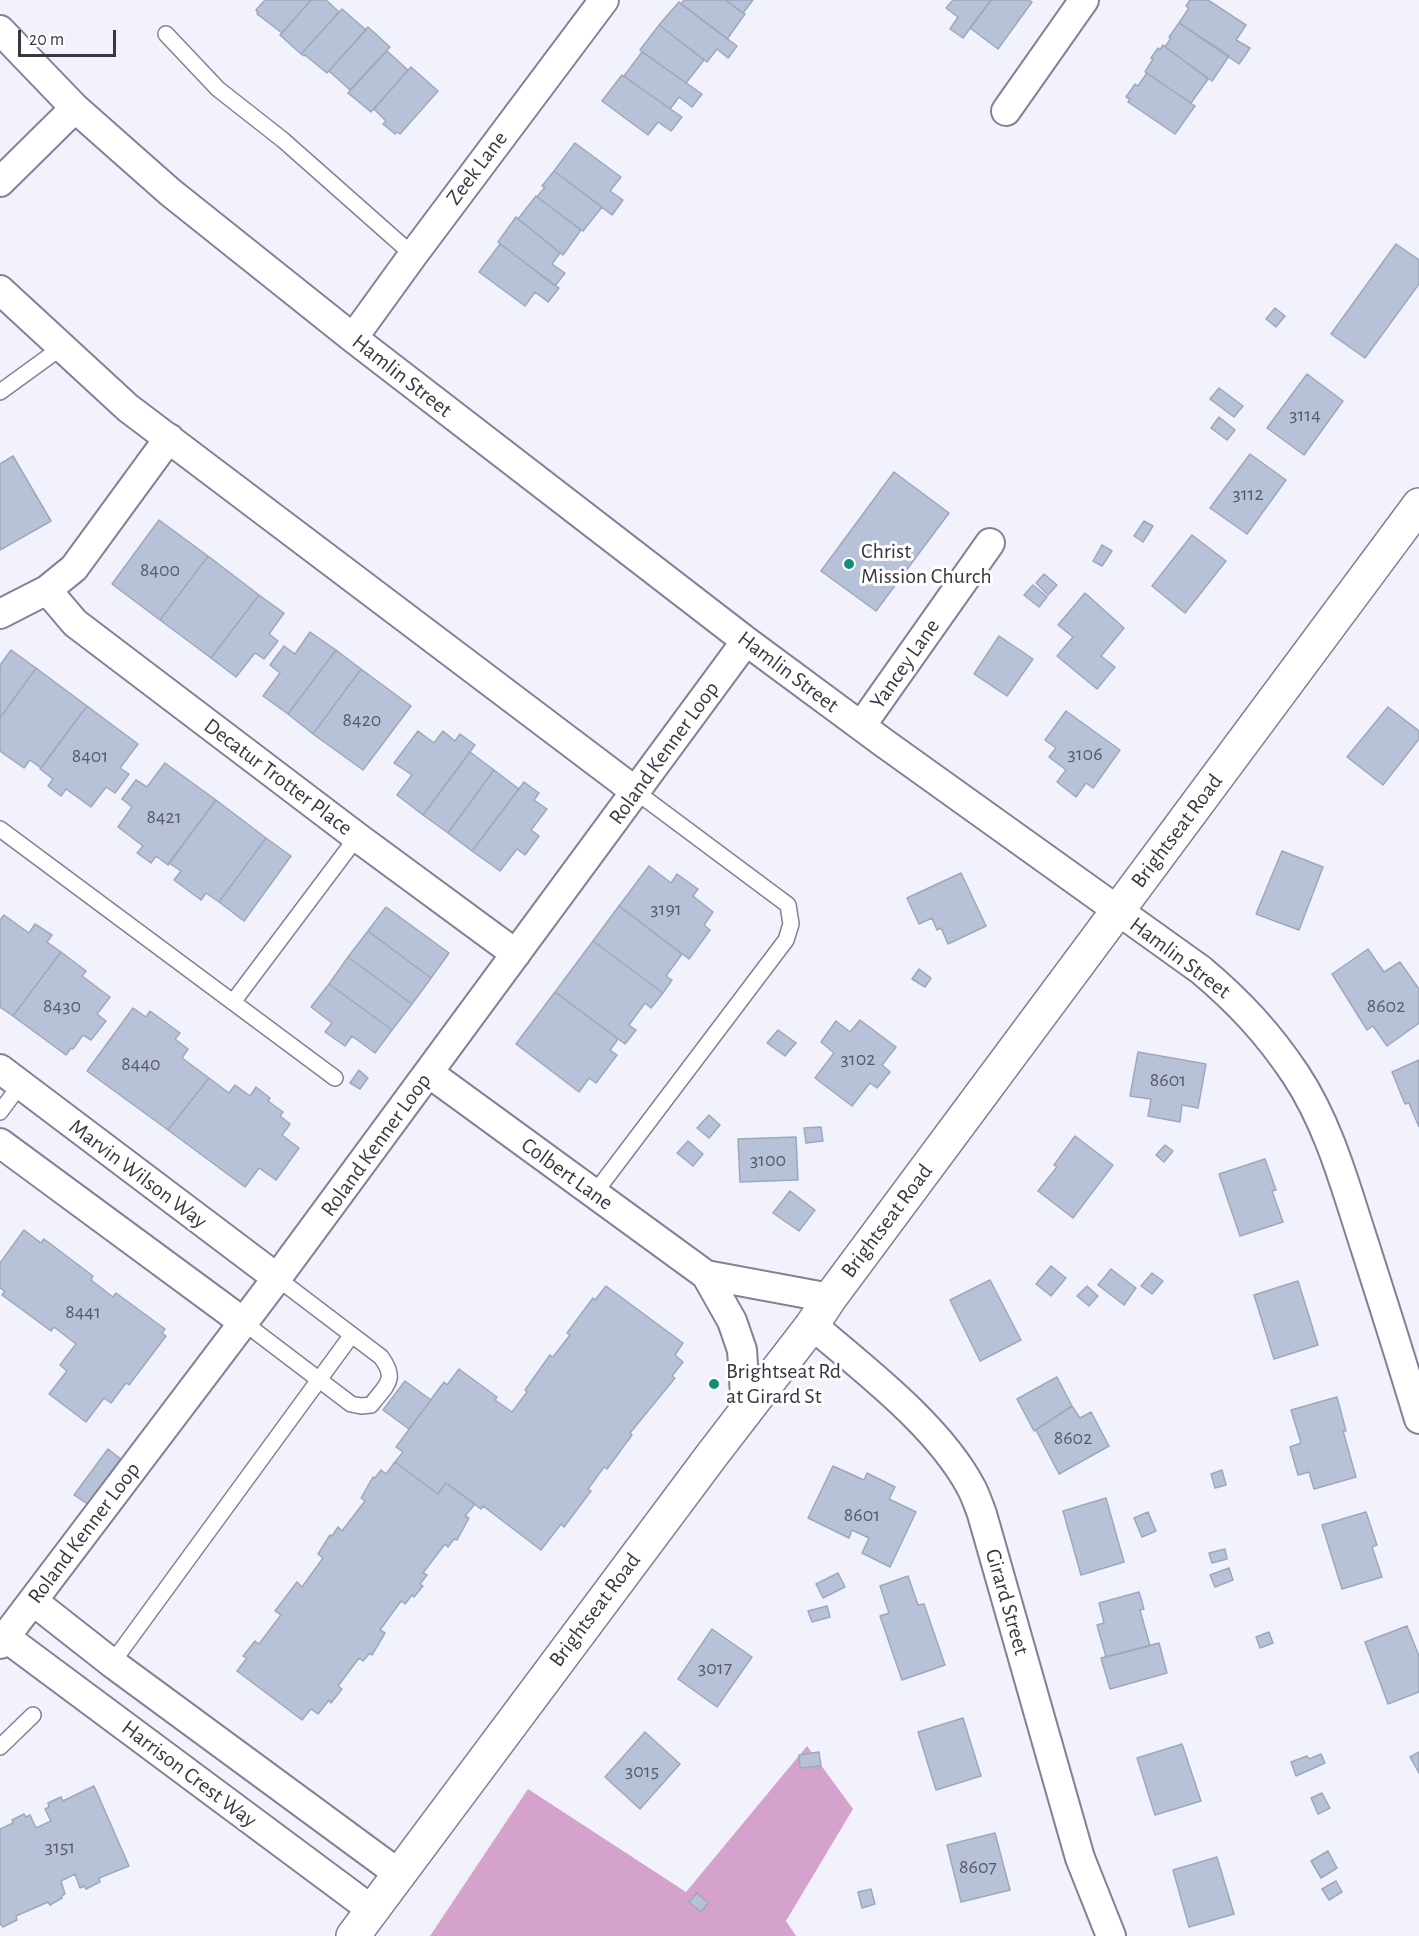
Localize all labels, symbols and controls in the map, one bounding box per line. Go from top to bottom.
scale bar [21,18,118,56]
text: 20 m [29,31,64,49]
street label: Zeek Lane [441,126,513,210]
street label: Hamlin Street [347,329,457,423]
house number: 3114 [1289,403,1321,427]
house number: 3112 [1232,482,1264,506]
place label: Christ Mission Church [861,538,992,590]
marker: Christ Mission Church [842,557,856,571]
house number: 8400 [140,558,180,582]
street label: Yancey Lane [864,614,946,714]
street label: Hamlin Street [732,625,844,719]
street label: Roland Kenner Loop [603,676,725,830]
house number: 8420 [343,708,381,732]
street label: Decatur Trotter Place [199,713,357,841]
house number: 3106 [1067,742,1103,766]
house number: 8401 [72,744,108,768]
street label: Brightseat Road [1126,769,1228,893]
house number: 8421 [146,805,182,829]
house number: 3191 [650,897,682,921]
street label: Hamlin Street [1124,911,1236,1005]
house number: 8430 [43,994,81,1018]
house number: 8602 [1367,994,1405,1018]
house number: 3102 [841,1047,875,1071]
house number: 8440 [121,1052,161,1076]
street label: Roland Kenner Loop [315,1068,437,1222]
house number: 8601 [1150,1068,1186,1092]
street label: Marvin Wilson Way [64,1114,212,1234]
street label: Colbert Lane [516,1132,618,1216]
house number: 3100 [750,1148,786,1172]
street label: Brightseat Road [836,1159,938,1283]
house number: 8441 [65,1300,101,1324]
place label: Brightseat Rd at Girard St [726,1358,841,1410]
marker: Brightseat Rd at Girard St [707,1377,721,1391]
house number: 8602 [1054,1426,1092,1450]
street label: Roland Kenner Loop [22,1457,146,1609]
house number: 8601 [844,1503,880,1527]
street label: Girard Street [979,1546,1035,1658]
street label: Brightseat Road [544,1548,646,1672]
house number: 3017 [698,1656,732,1680]
street label: Harrison Crest Way [116,1715,262,1833]
house number: 3015 [625,1759,659,1783]
house number: 3151 [45,1835,75,1859]
house number: 8607 [959,1855,997,1879]

